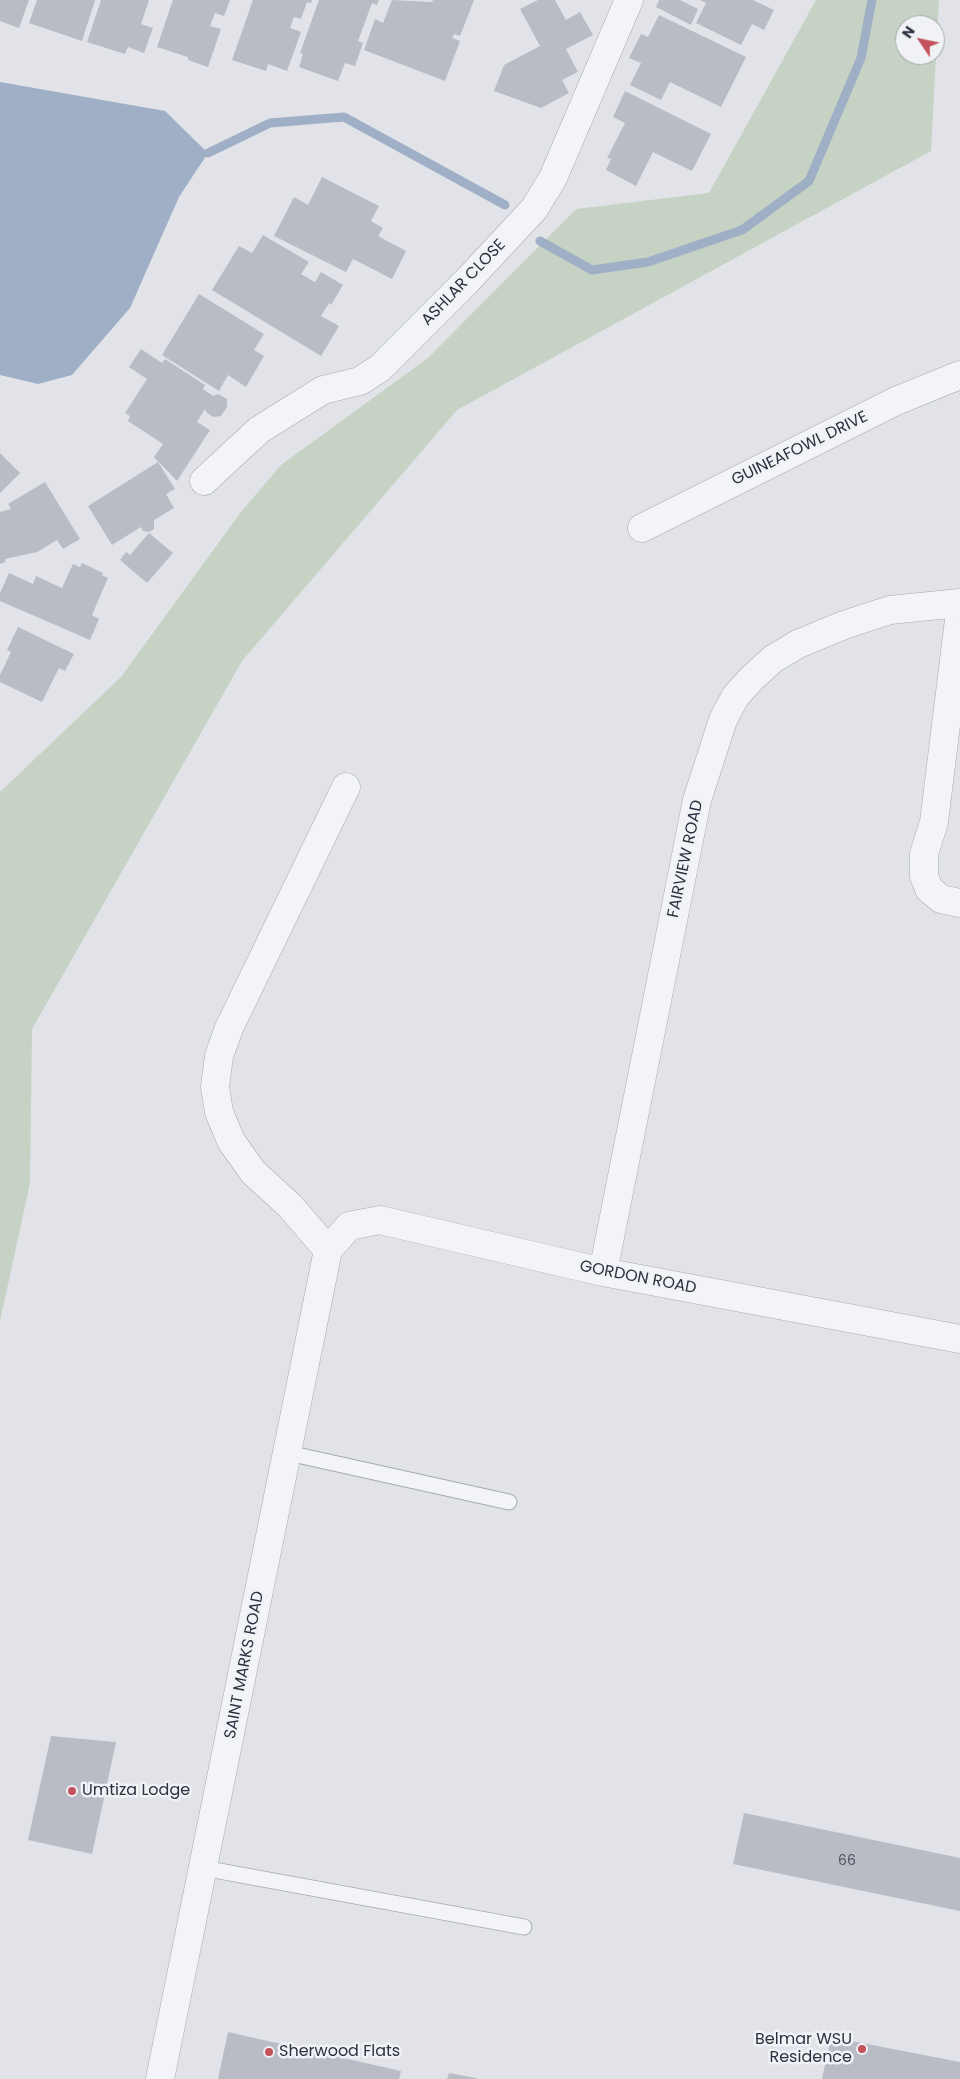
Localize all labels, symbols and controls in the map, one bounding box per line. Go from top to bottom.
north arrow [895,15,945,65]
text: N [897,22,920,42]
street label: ASHLAR CLOSE [418,236,510,330]
street label: GUINEAFOWL DRIVE [729,408,871,490]
street label: FAIRVIEW ROAD [664,798,708,920]
street label: GORDON ROAD [578,1257,698,1299]
street label: SAINT MARKS ROAD [221,1589,269,1741]
place label: Umtiza Lodge [82,1781,190,1801]
marker: Umtiza Lodge [66,1785,78,1797]
house number: 66 [838,1853,856,1869]
place label: Belmar WSU Residence [755,2030,852,2068]
place label: Sherwood Flats [279,2042,400,2062]
marker: Belmar WSU Residence [856,2043,868,2055]
marker: Sherwood Flats [263,2046,275,2058]

